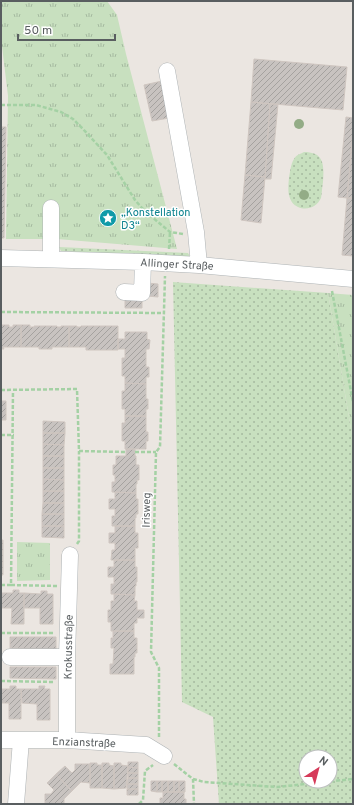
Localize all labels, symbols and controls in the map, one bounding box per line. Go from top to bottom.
scale bar [18,16,115,42]
text: 50 m [24,23,52,39]
place label: „Konstellation D3“ [121,206,190,233]
place icon: „Konstellation D3“ [98,208,118,228]
street label: Allinger Straße [140,256,214,274]
street label: Irisweg [140,492,154,528]
street label: Krokusstraße [61,614,77,680]
street label: Enzianstraße [52,735,116,751]
north arrow [298,749,338,789]
text: N [316,754,331,770]

